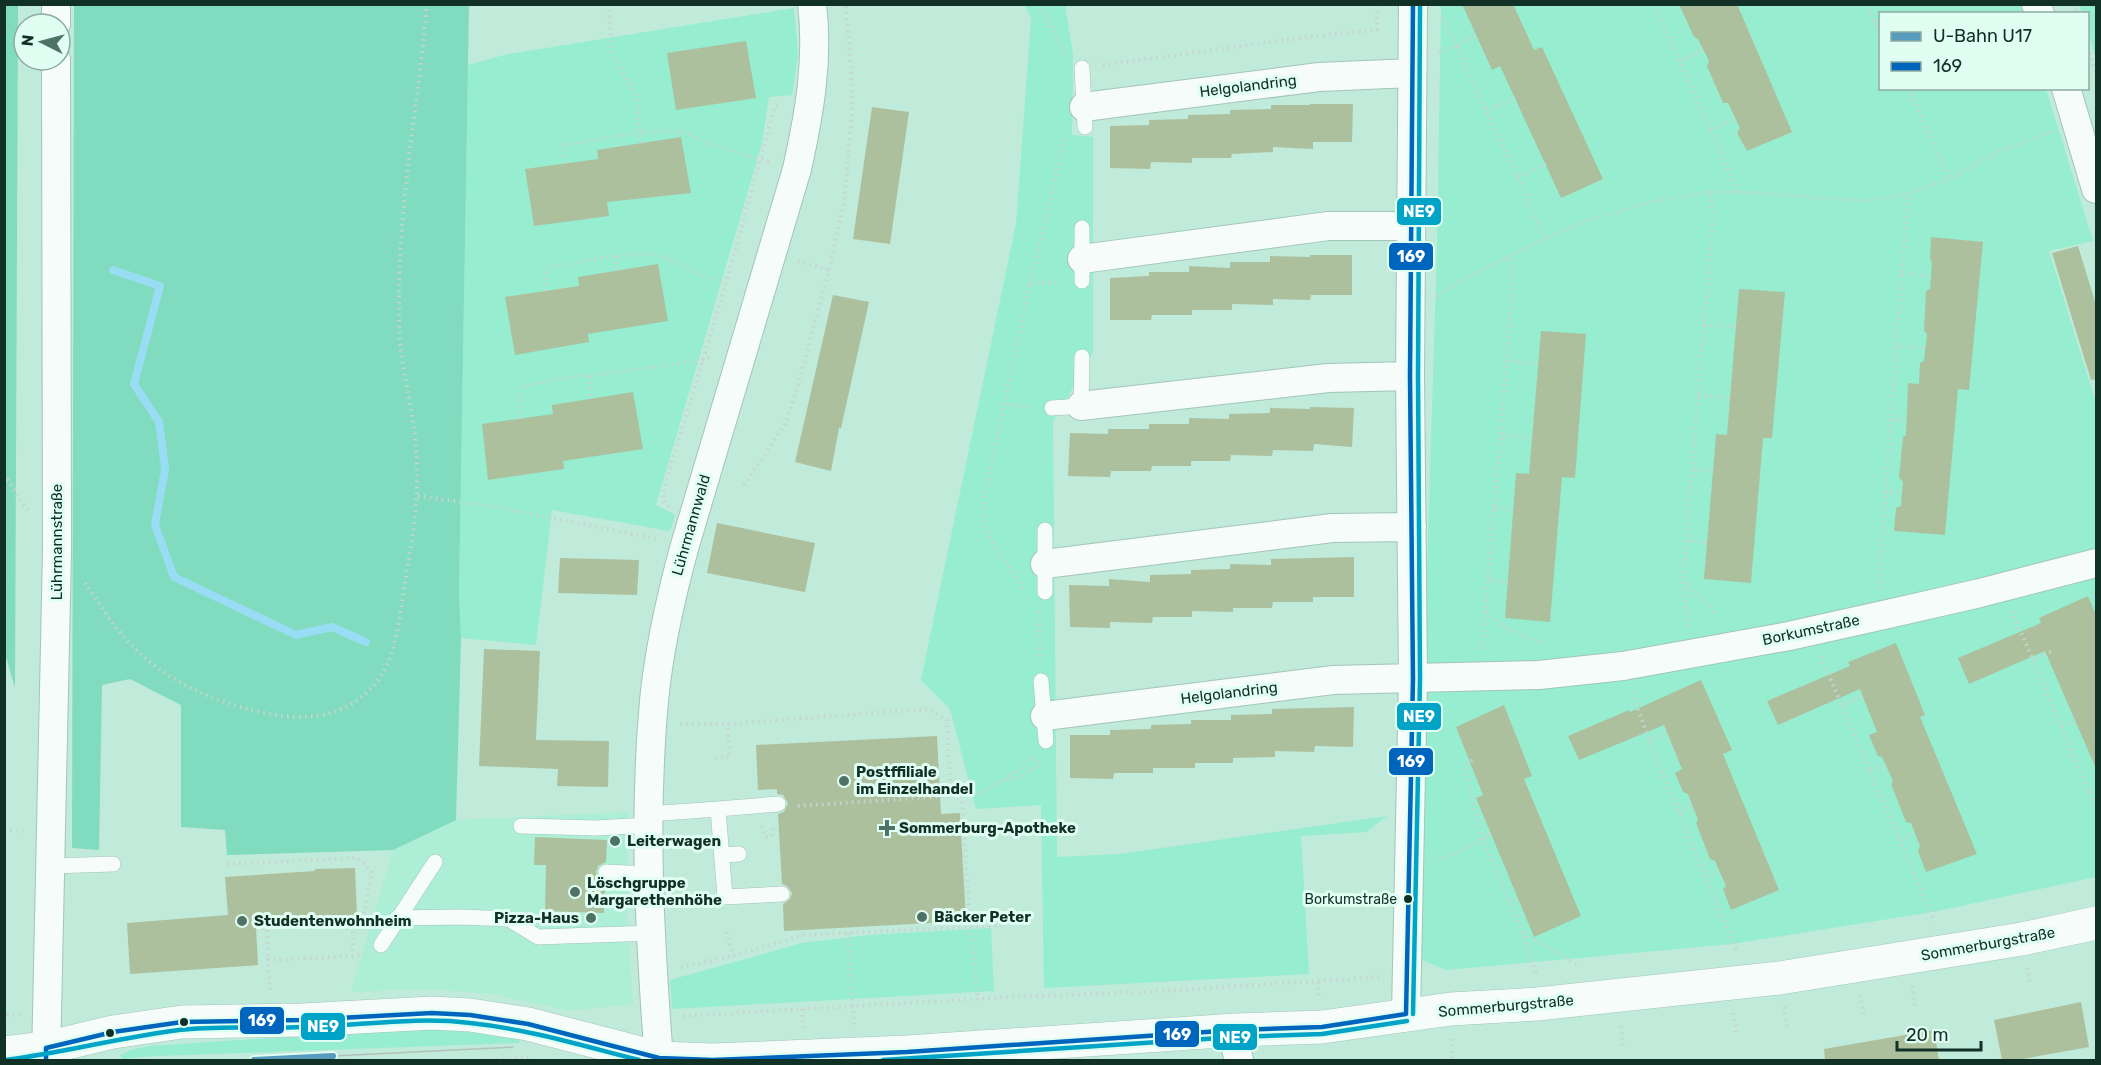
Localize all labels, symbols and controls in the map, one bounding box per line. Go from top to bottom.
north arrow [12,12,72,72]
legend [1879,12,2089,90]
text: U-Bahn U17 [1933,25,2032,47]
text: N [18,34,38,47]
text: 169 [1933,55,1962,77]
street label: Helgolandring [1198,71,1298,101]
line badge: NE9 [1396,197,1442,226]
text: NE9 [1403,202,1435,221]
line badge: 169 [1388,242,1434,271]
text: 169 [1397,247,1425,266]
street label: Lührmannwald [668,472,714,578]
street label: Lührmannstraße [48,484,66,600]
street label: Borkumstraße [1761,611,1861,649]
street label: Helgolandring [1179,678,1279,708]
line badge: NE9 [1396,702,1442,731]
text: NE9 [1403,707,1435,726]
line badge: 169 [1388,747,1434,776]
text: 169 [1397,752,1425,771]
place label: Postffiliale im Einzelhandel [856,763,973,798]
marker: Postffiliale im Einzelhandel [837,774,851,788]
place label: Sommerburg-Apotheke [899,819,1076,837]
marker: Sommerburg-Apotheke [880,821,894,835]
place label: Leiterwagen [627,832,721,850]
marker: Leiterwagen [608,834,622,848]
place label: Löschgruppe Margarethenhöhe [587,874,722,909]
marker: Löschgruppe Margarethenhöhe [568,885,582,899]
place label: Borkumstraße [1305,891,1397,908]
marker: Borkumstraße [1402,893,1414,905]
place label: Bäcker Peter [934,908,1031,926]
place label: Pizza-Haus [494,909,579,927]
marker: Bäcker Peter [915,910,929,924]
marker: Pizza-Haus [584,911,598,925]
place label: Studentenwohnheim [254,912,412,930]
marker: Studentenwohnheim [235,914,249,928]
street label: Sommerburgstraße [1920,923,2056,965]
street label: Sommerburgstraße [1438,991,1574,1021]
line badge: 169 [239,1006,285,1035]
text: 169 [248,1011,276,1030]
line badge: NE9 [300,1012,346,1041]
scale bar [1897,1014,1981,1052]
unlabelled marker [178,1016,190,1028]
text: NE9 [307,1017,339,1036]
line badge: 169 [1154,1020,1200,1048]
line badge: NE9 [1212,1023,1258,1051]
text: 20 m [1906,1024,1948,1046]
text: 169 [1163,1025,1191,1044]
unlabelled marker [104,1027,116,1039]
text: NE9 [1219,1028,1251,1047]

